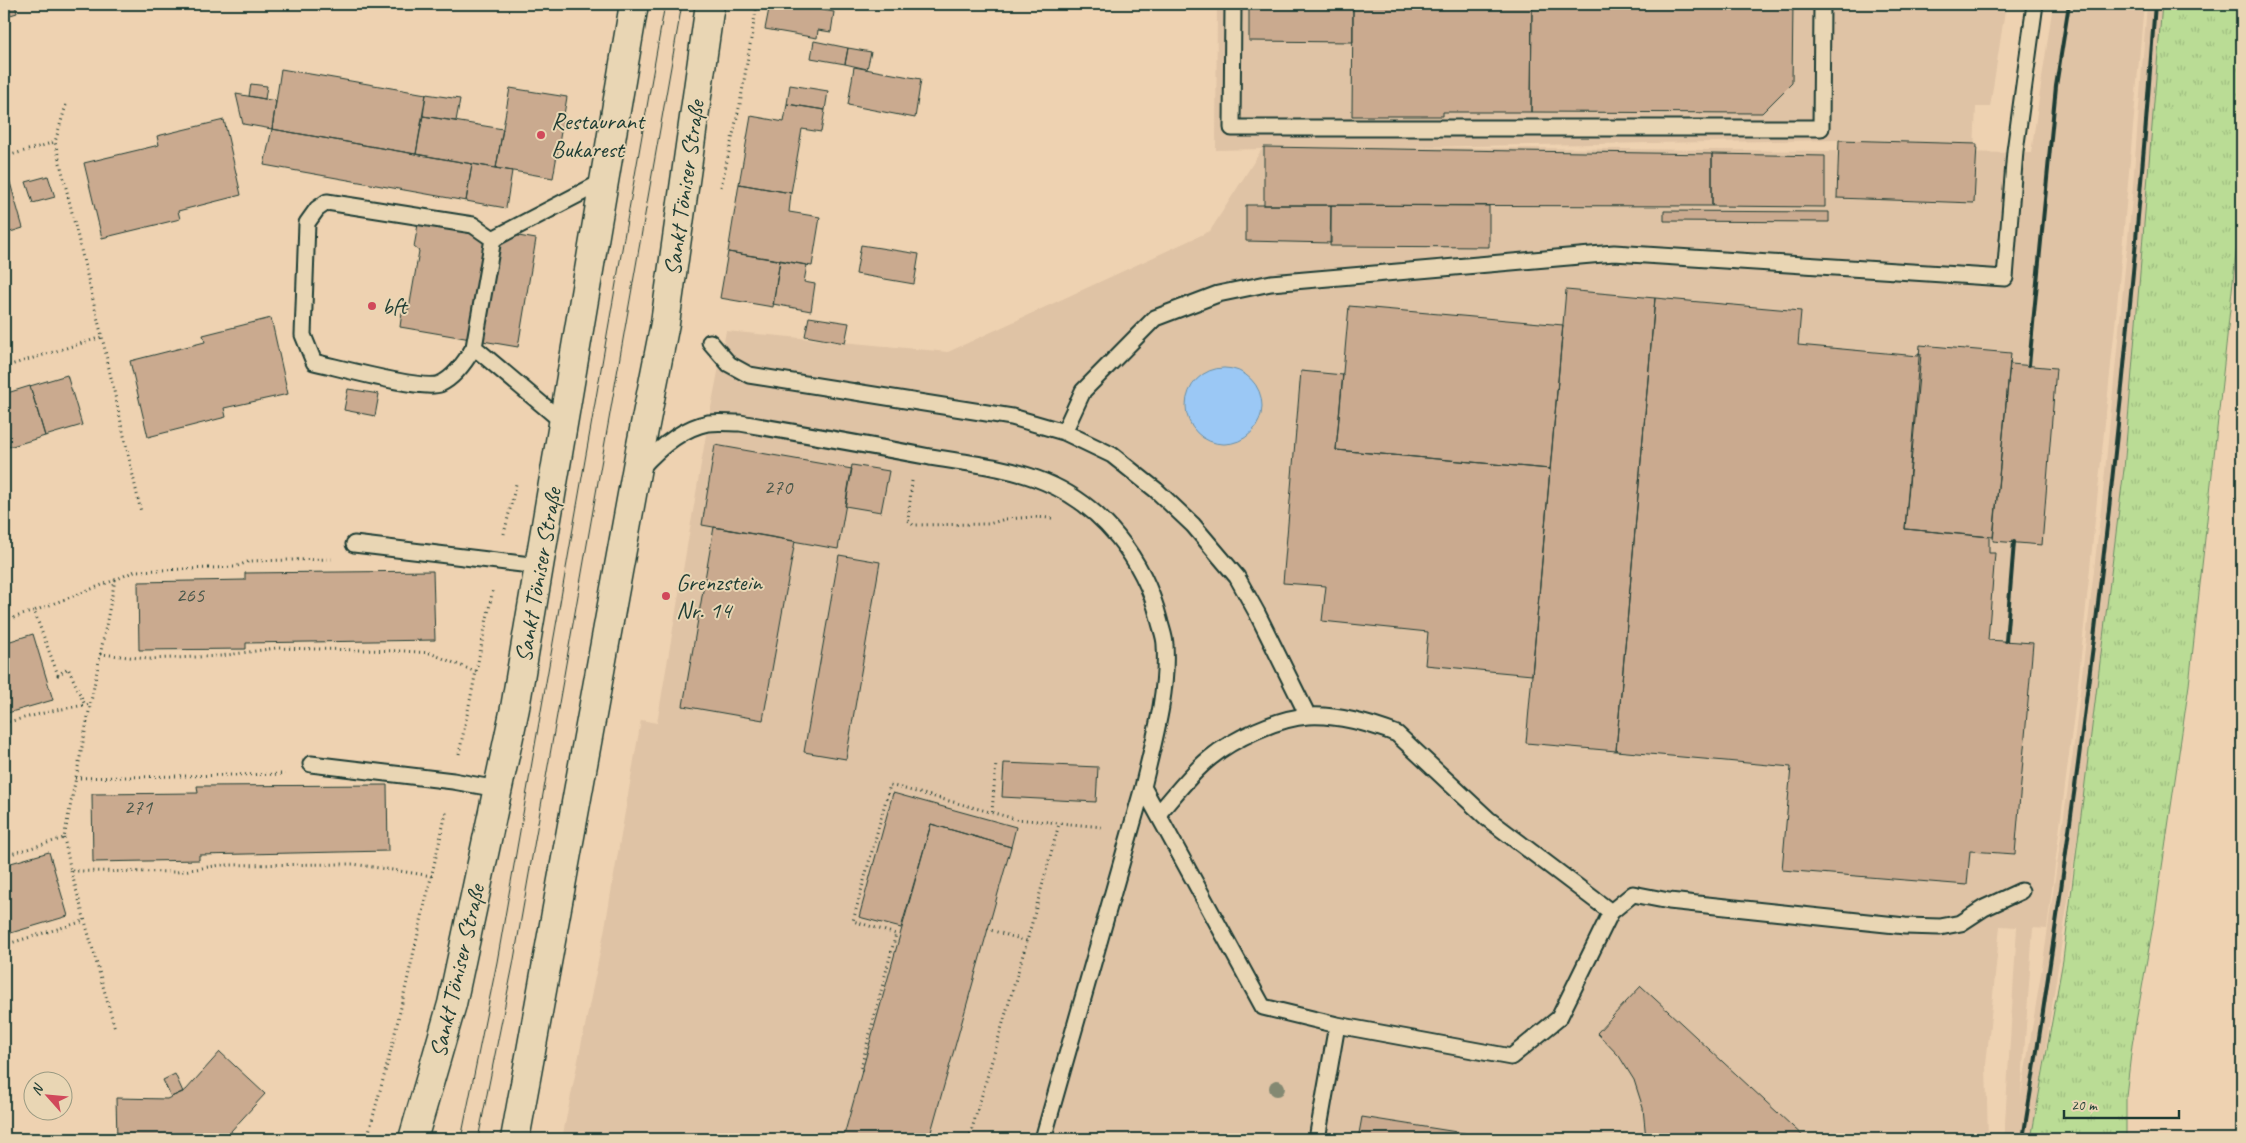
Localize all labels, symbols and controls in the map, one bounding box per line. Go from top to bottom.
street label: Sankt Töniser Straße [657,96,711,277]
place label: Restaurant Bukarest [551,106,646,164]
marker: Restaurant Bukarest [535,129,547,141]
place label: bft [382,291,408,321]
marker: bft [366,300,378,312]
house number: 270 [764,474,794,500]
street label: Sankt Töniser Straße [508,483,568,664]
place label: Grenzstein Nr. 14 [676,567,763,625]
house number: 265 [176,582,206,608]
marker: Grenzstein Nr. 14 [660,590,672,602]
house number: 271 [124,794,154,820]
street label: Sankt Töniser Straße [423,880,492,1060]
north arrow [22,1070,72,1120]
text: N [27,1081,47,1098]
scale bar [2064,1088,2178,1120]
text: 20 m [2071,1096,2098,1115]

